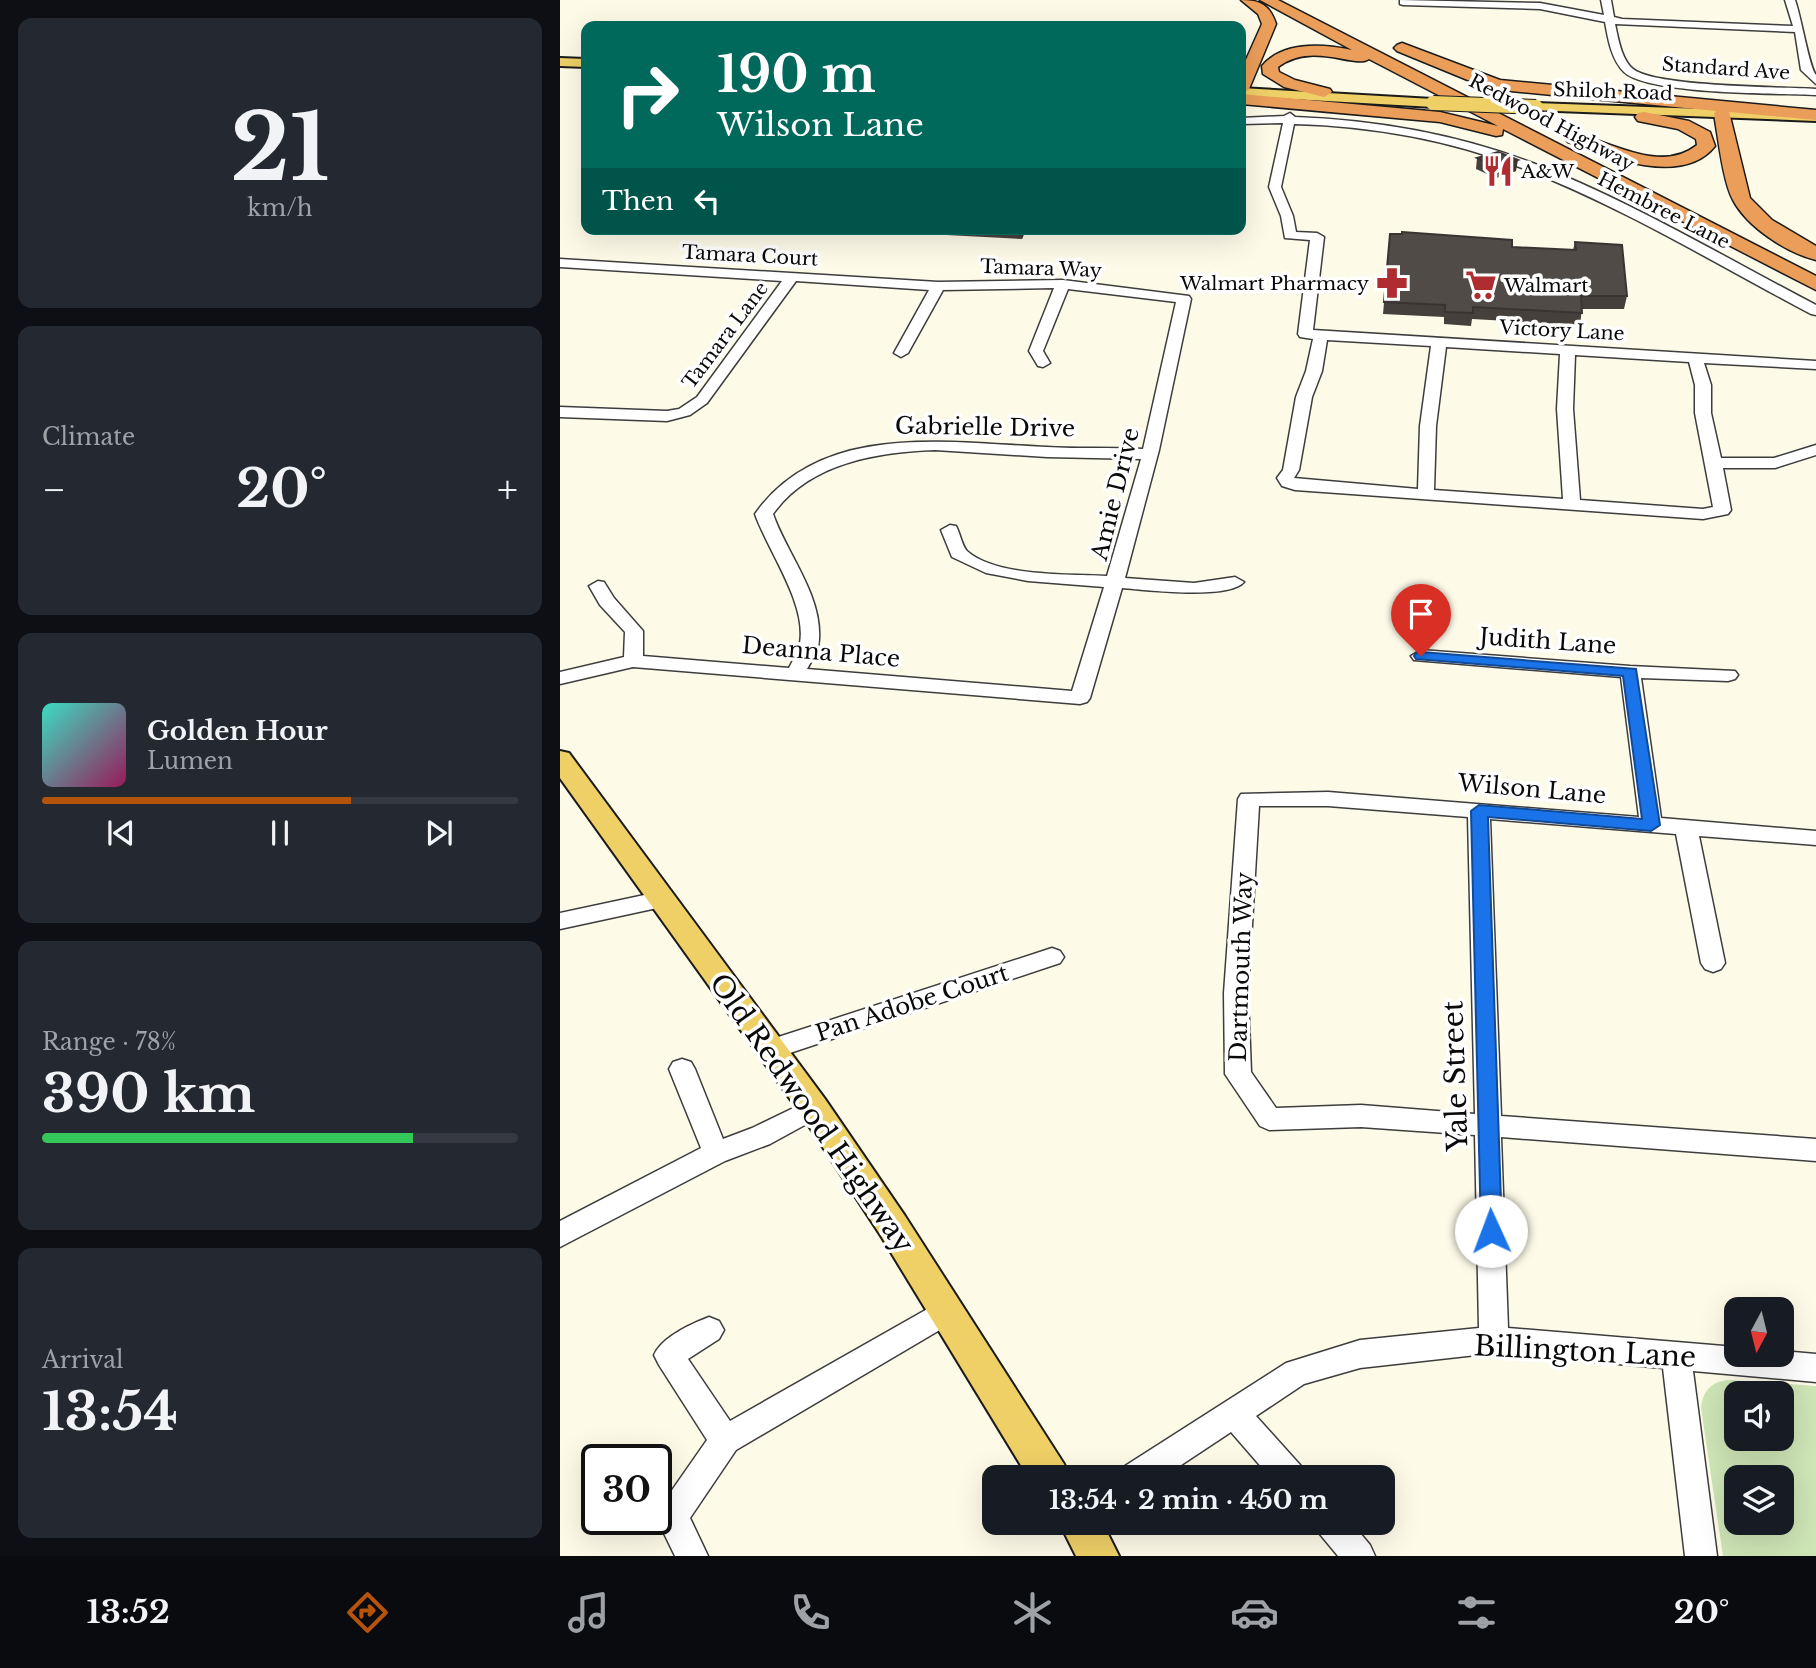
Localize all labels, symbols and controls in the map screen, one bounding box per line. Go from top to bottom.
text: 190 m [717,44,876,105]
icon: right [602,49,693,140]
street label: Standard Ave [1661,53,1791,84]
street label: Redwood Highway [1465,69,1638,176]
street label: Shiloh Road [1553,78,1673,105]
text: 21 [231,92,329,205]
text: Wilson Lane [717,105,924,145]
restaurant icon: A&W [1481,154,1515,188]
place label: A&W [1520,160,1575,183]
street label: Hembree Lane [1594,167,1734,254]
icon: left [688,182,726,220]
text: Then [602,185,674,217]
text: km/h [247,194,313,222]
street label: Tamara Court [681,240,819,271]
street label: Tamara Way [980,255,1102,282]
pharmacy icon: Walmart Pharmacy [1375,266,1409,300]
supermarket icon: Walmart [1464,268,1498,302]
place label: Walmart Pharmacy [1179,272,1369,295]
place label: Walmart [1503,274,1589,297]
street label: Tamara Lane [678,277,773,393]
street label: Victory Lane [1498,316,1625,345]
street label: Gabrielle Drive [895,411,1075,443]
text: Climate [42,423,135,451]
street label: Amie Drive [1085,425,1145,564]
text: 20° [236,457,327,521]
text: − [42,466,66,513]
text: + [497,466,518,513]
pin [1391,584,1451,656]
icon: arrive [1402,595,1440,633]
street label: Judith Lane [1476,622,1617,660]
street label: Deanna Place [741,631,901,673]
text: Golden Hour [147,715,328,747]
text: Lumen [147,747,233,775]
street label: Wilson Lane [1456,768,1607,809]
icon: previous [102,814,140,852]
icon: pause [261,814,299,852]
icon: next [420,814,458,852]
street label: Dartmouth Way [1224,871,1258,1062]
street label: Pan Adobe Court [812,959,1012,1047]
street label: Old Redwood Highway [702,967,922,1260]
street label: Yale Street [1435,1000,1476,1153]
text: Range · 78% [42,1028,176,1056]
text: 390 km [42,1062,255,1126]
position arrow [1454,1194,1528,1268]
north arrow [1724,1297,1794,1367]
map controls [1724,1297,1794,1535]
street label: Billington Lane [1473,1328,1697,1375]
text: Arrival [42,1346,123,1374]
text: 13:54 [42,1380,178,1444]
button: sound [1724,1381,1794,1451]
speed limit sign: 30 [581,1444,672,1535]
button: layers [1724,1465,1794,1535]
text: 13:54 · 2 min · 450 m [1049,1484,1328,1516]
icon: directions [343,1588,392,1637]
icon: music [564,1588,613,1637]
icon: phone [786,1588,835,1637]
icon: climate [1008,1588,1057,1637]
icon: car [1230,1588,1279,1637]
icon: filters [1452,1588,1501,1637]
text: 13:52 [86,1592,170,1632]
text: 20° [1674,1592,1730,1632]

